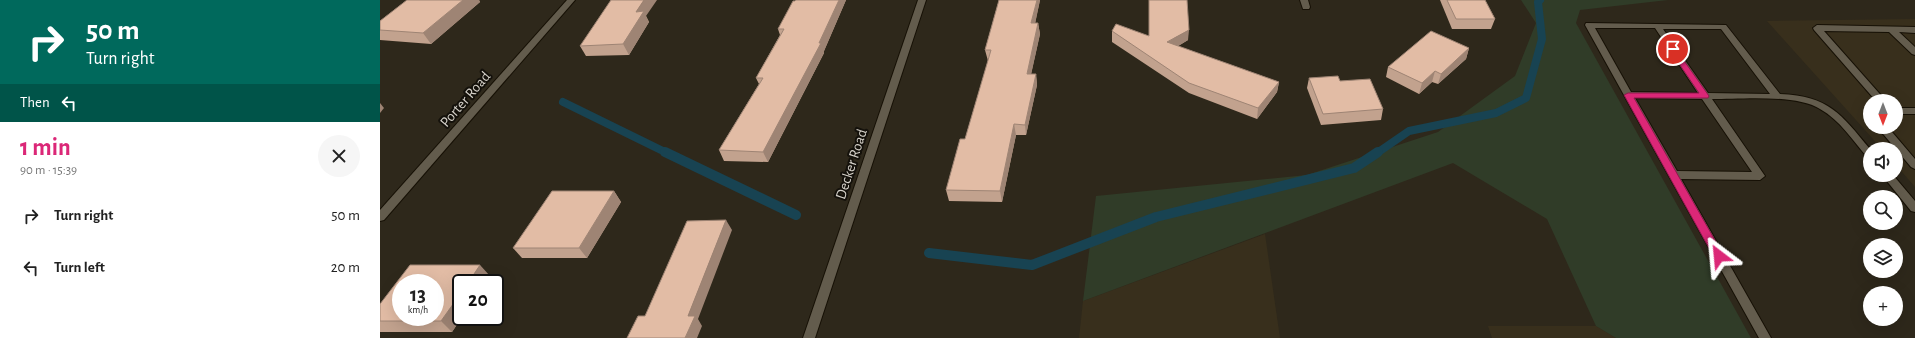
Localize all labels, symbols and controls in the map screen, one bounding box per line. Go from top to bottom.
icon: right [20,16,72,68]
text: 50 m [86,17,140,45]
pin [1656,32,1690,66]
icon: arrive [1662,38,1684,60]
text: Turn right [86,50,155,68]
street label: Porter Road [437,69,493,130]
icon: left [58,92,80,114]
north arrow [1863,94,1903,134]
map controls [1863,94,1903,326]
text: Then [20,95,50,110]
street label: Decker Road [833,127,870,201]
button: close [318,135,360,177]
text: 1 min [20,136,71,160]
button: sound [1863,142,1903,182]
text: 90 m · 15:39 [20,164,77,177]
button: search [1863,190,1903,230]
icon: right [20,205,42,227]
text: Turn right [54,208,113,223]
text: 50 m [331,208,360,223]
position arrow [1698,235,1740,277]
button: layers [1863,238,1903,278]
icon: left [20,257,42,279]
text: Turn left [54,260,105,275]
text: 20 m [331,260,360,275]
speed limit sign: 20 [452,274,504,326]
text: 13 [410,285,426,305]
button: + [1863,286,1903,326]
text: km/h [408,305,428,315]

